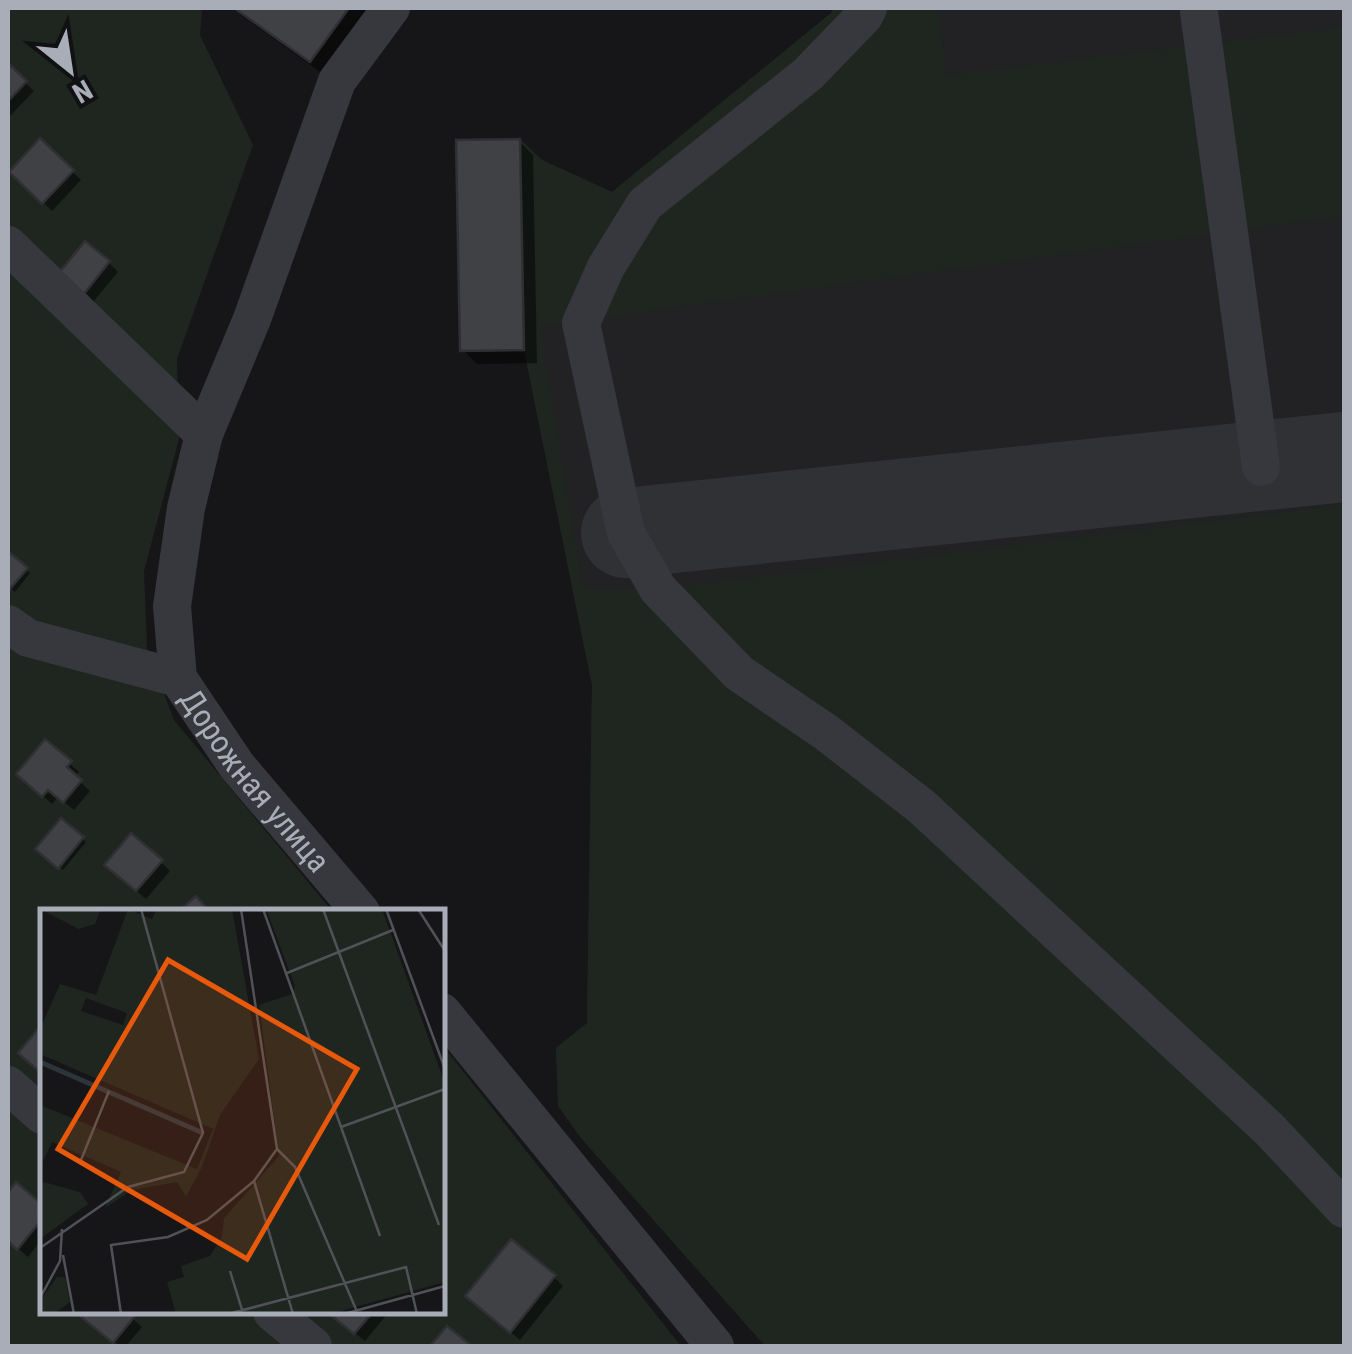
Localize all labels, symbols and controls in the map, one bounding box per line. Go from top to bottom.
north arrow [20,20,120,120]
text: N [67,73,98,110]
street label: Дорожная улица [172,682,338,880]
inset map [40,909,445,1314]

